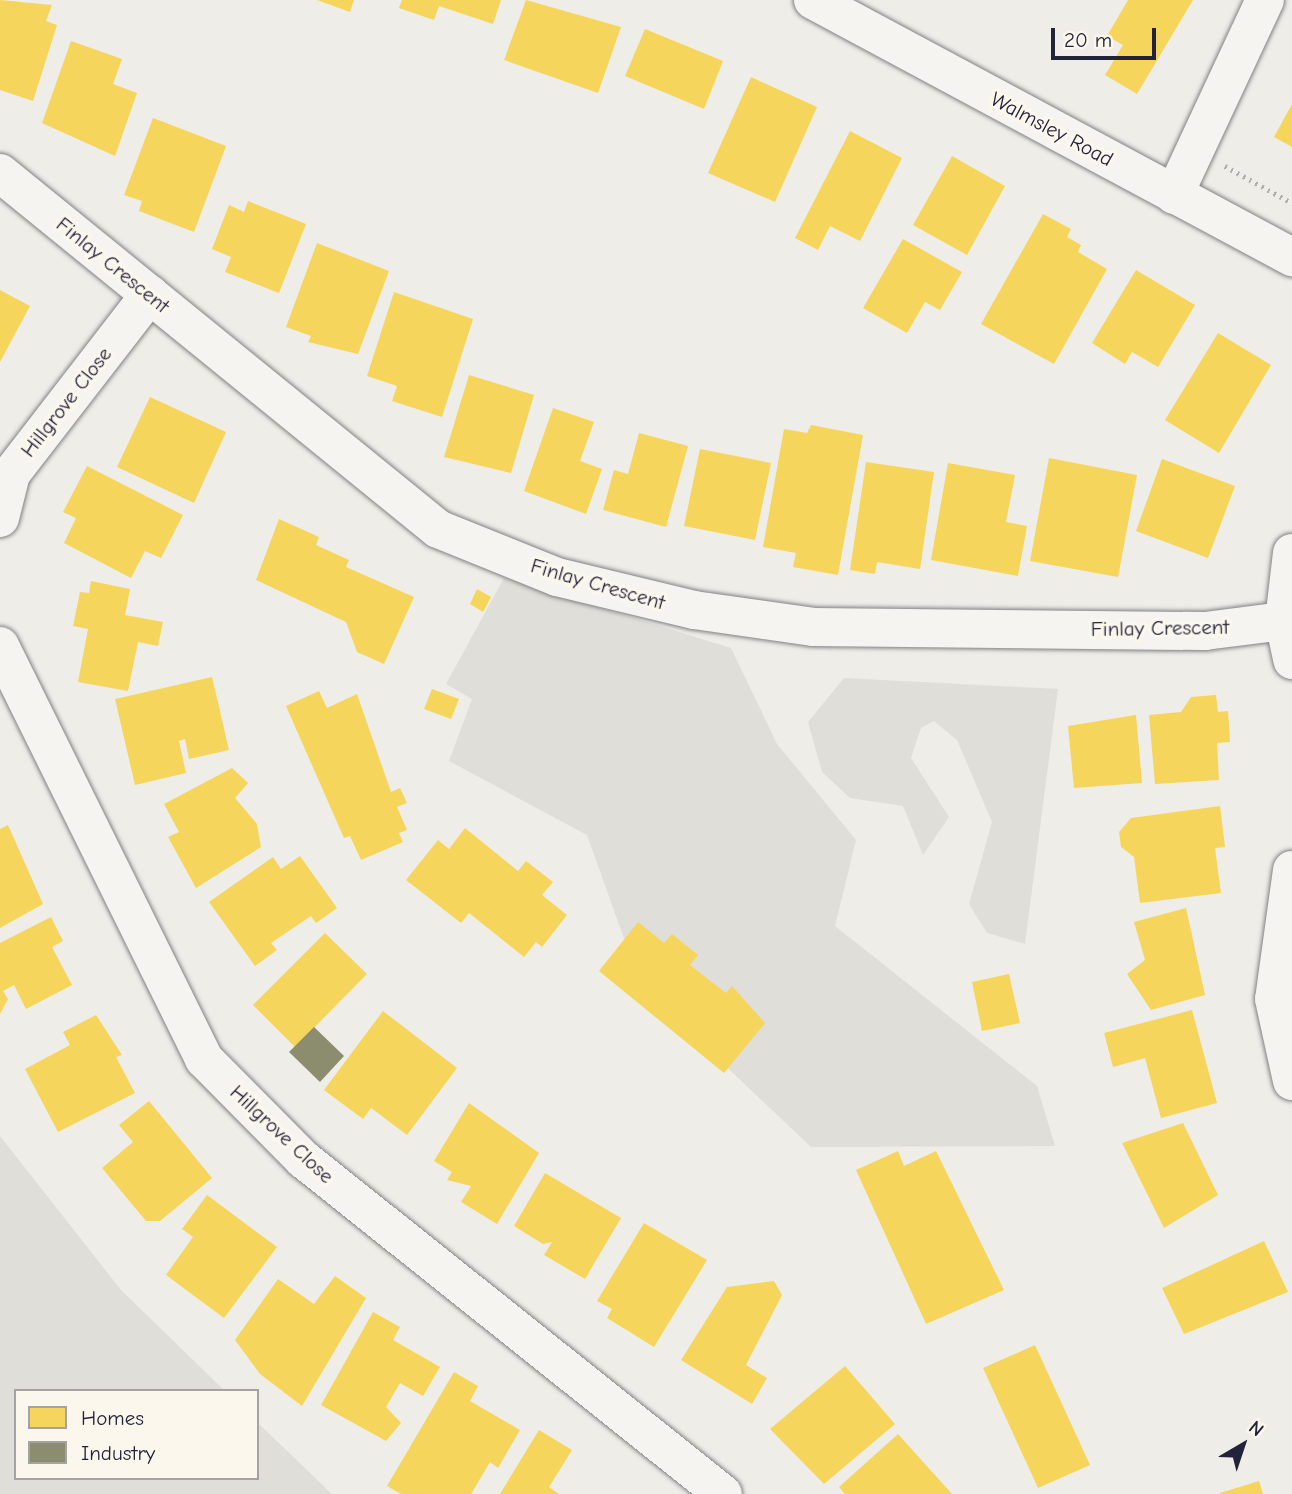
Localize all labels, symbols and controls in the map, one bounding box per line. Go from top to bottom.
scale bar [1054,14,1159,58]
text: 20 m [1064,28,1112,52]
street label: Walmsley Road [986,86,1118,172]
street label: Finlay Crescent [51,212,175,318]
street label: Hillgrove Close [15,342,117,462]
street label: Finlay Crescent [528,553,668,615]
street label: Finlay Crescent [1090,614,1230,642]
street label: Hillgrove Close [225,1080,339,1188]
legend [14,1389,259,1480]
text: Homes [81,1406,144,1430]
north arrow [1208,1410,1278,1480]
text: N [1244,1416,1268,1441]
text: Industry [81,1441,155,1465]

